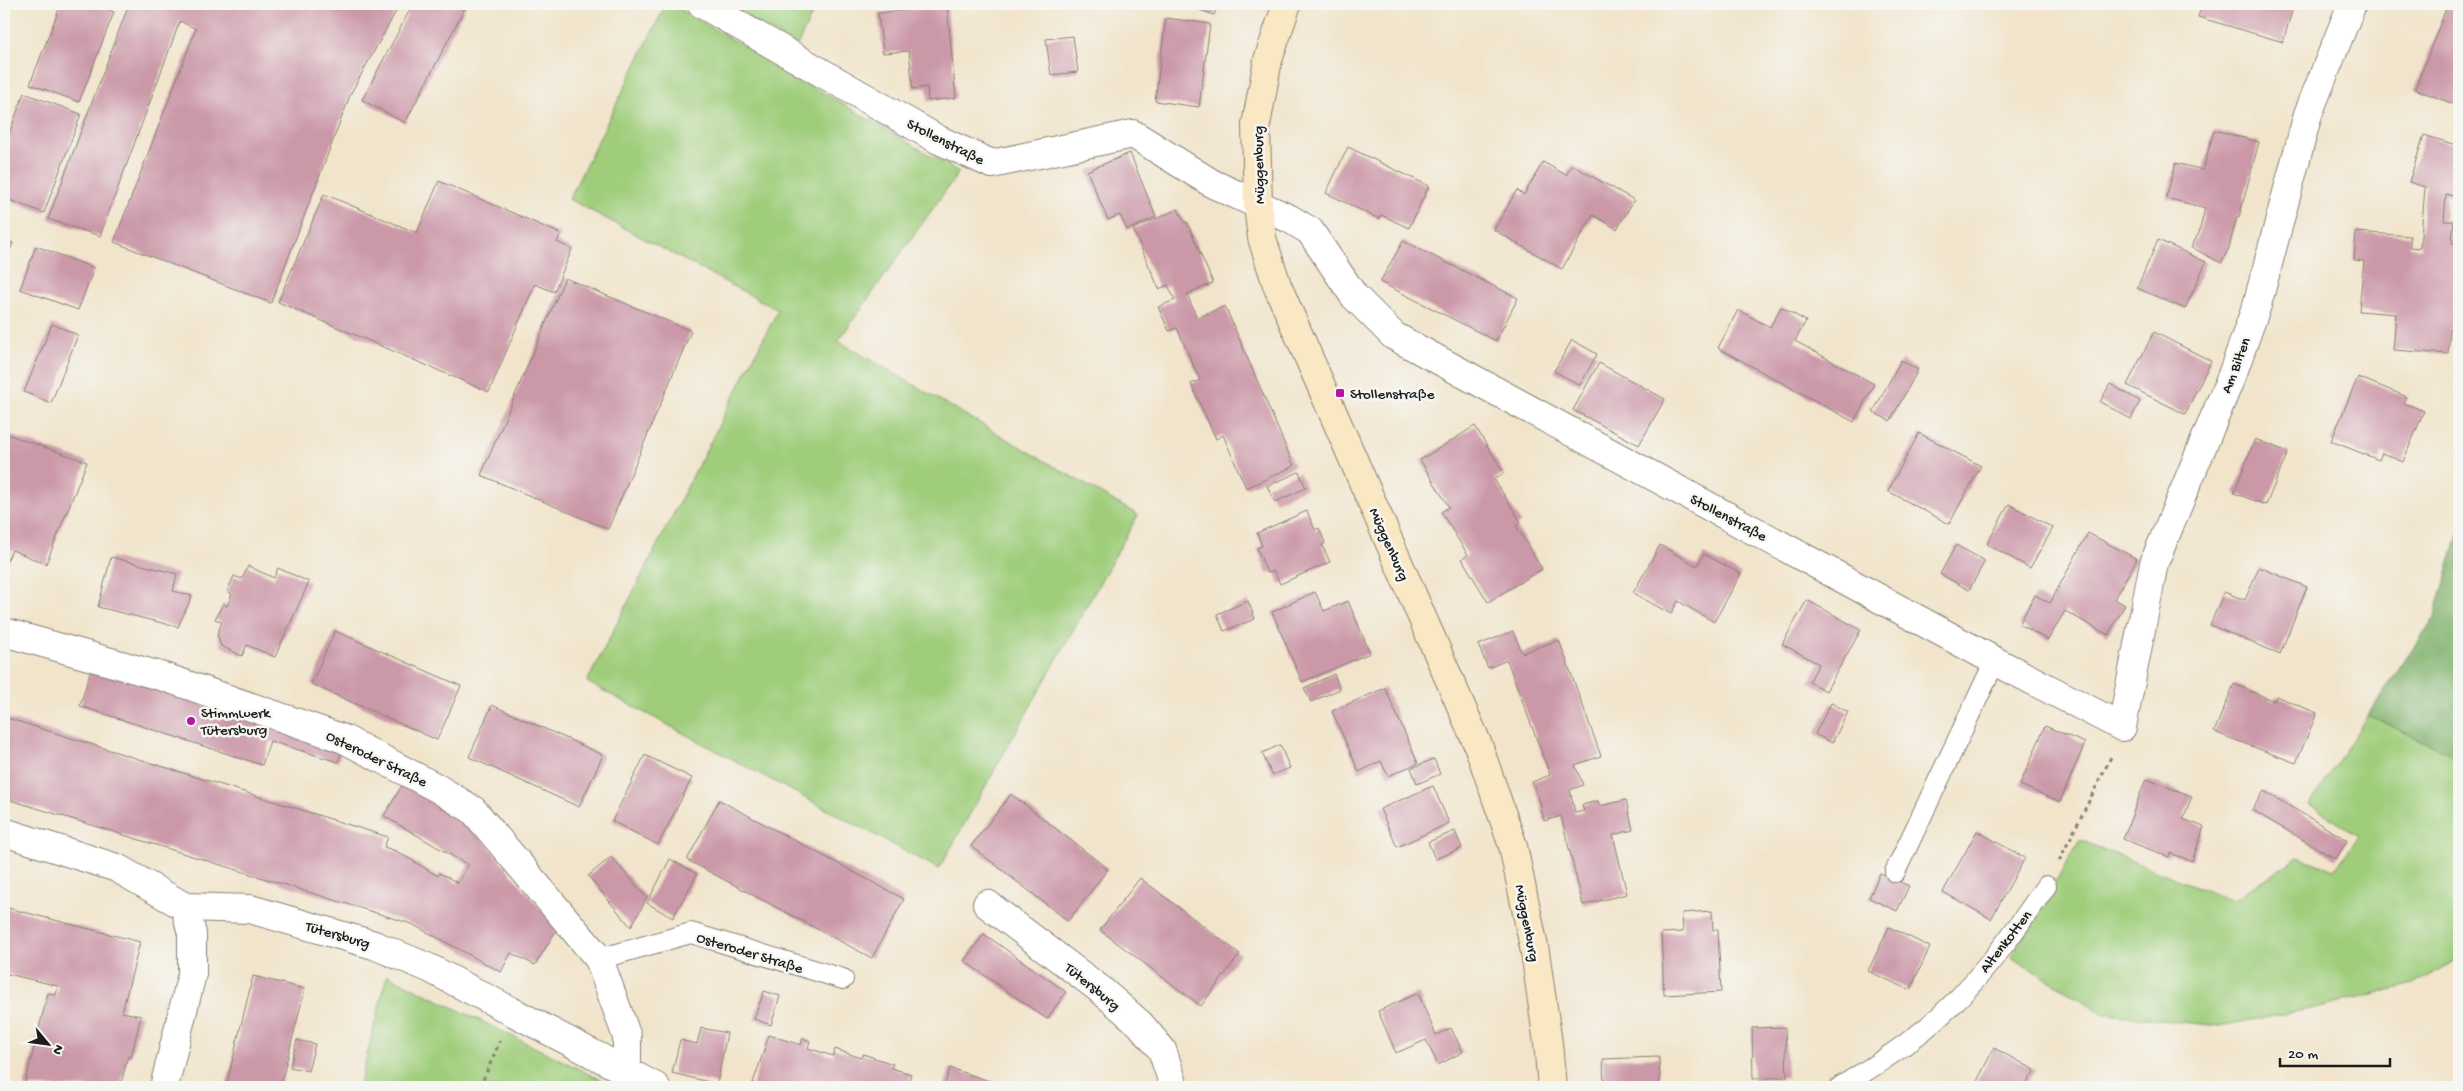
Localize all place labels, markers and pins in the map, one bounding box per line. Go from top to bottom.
place label: Stollenstraße [1350,386,1435,404]
marker: Stollenstraße [1334,387,1346,399]
place label: Stimmwerk Tütersburg [200,705,271,740]
marker: Stimmwerk Tütersburg [185,715,197,727]

